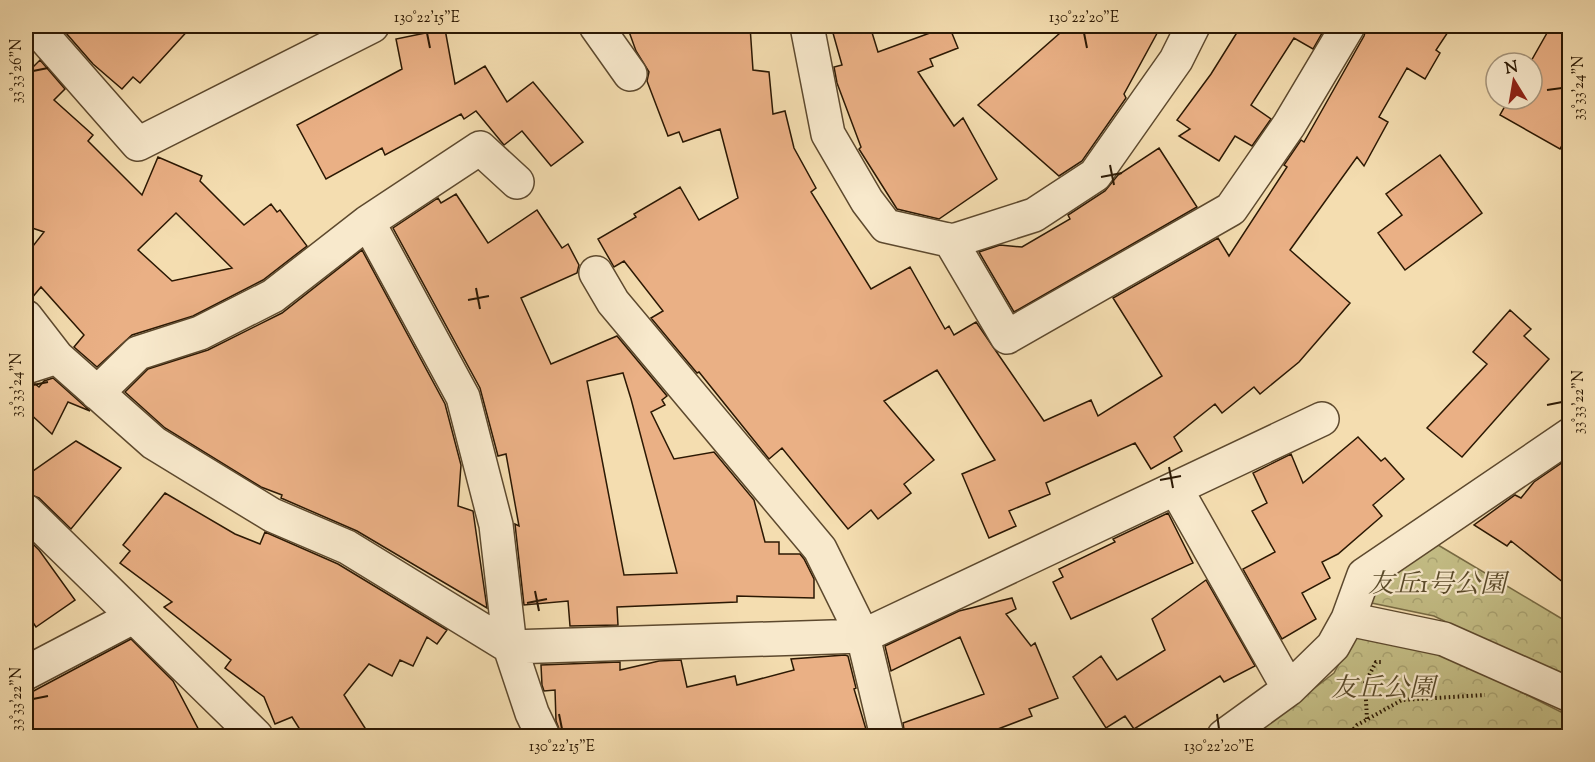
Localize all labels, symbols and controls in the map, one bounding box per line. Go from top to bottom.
text: 130°22'15"E [394,8,460,29]
text: 130°22'20"E [1049,8,1119,29]
text: 33°33'26"N [7,39,28,103]
north arrow [1484,51,1544,111]
text: N [1503,56,1520,81]
text: 33°33'24"N [1569,56,1590,120]
text: 33°33'24"N [7,353,28,417]
text: 33°33'22"N [1569,370,1590,434]
park label: 友丘1号公園 [1368,567,1510,604]
text: 33°33'22"N [7,667,28,731]
park label: 友丘公園 [1331,671,1439,708]
text: 130°22'15"E [529,737,595,758]
text: 130°22'20"E [1184,737,1254,758]

